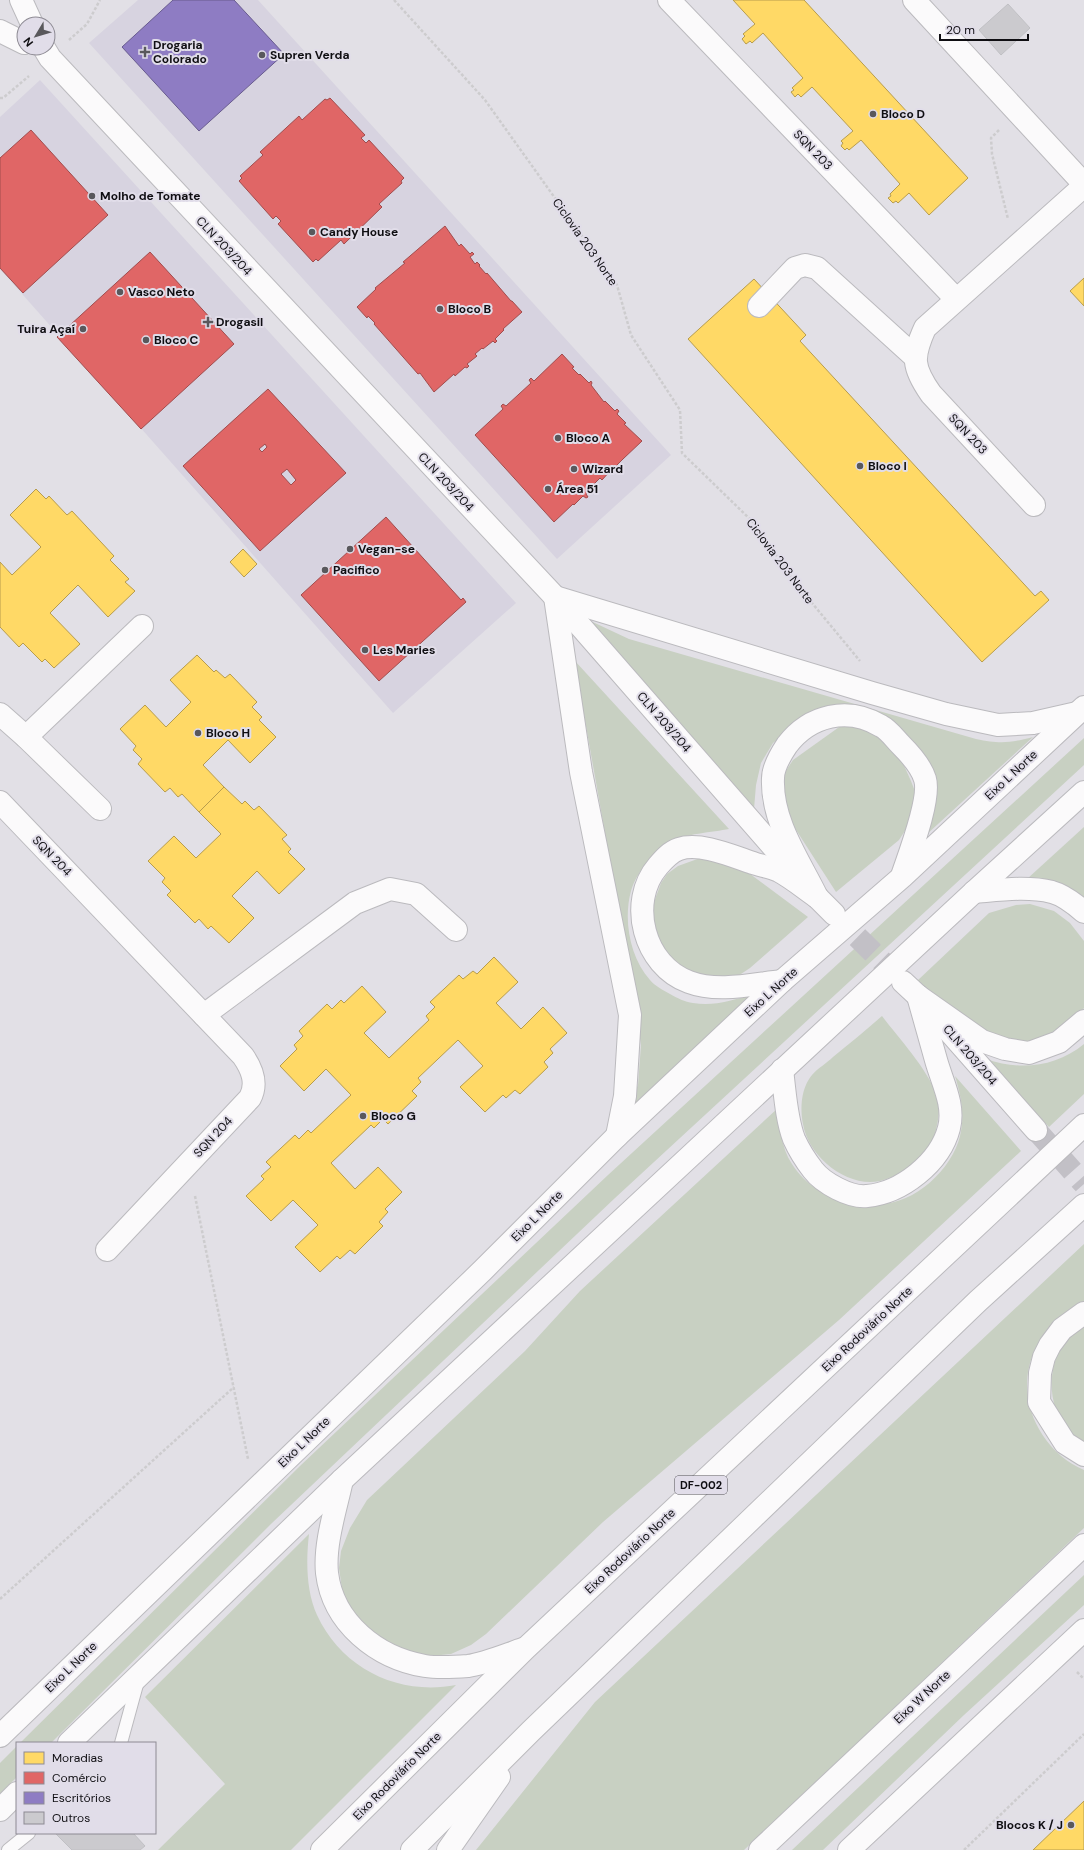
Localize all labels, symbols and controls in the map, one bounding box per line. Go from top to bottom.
north arrow [16,16,56,56]
scale bar [940,16,1028,42]
text: 20 m [946,22,975,38]
text: N [20,35,36,50]
place label: Drogaria Colorado [153,37,207,67]
marker: Drogaria Colorado [140,47,150,57]
place label: Supren Verda [270,47,349,63]
marker: Supren Verda [257,50,267,60]
place label: Bloco D [881,106,925,122]
marker: Bloco D [868,109,878,119]
street label: SQN 203 [790,127,836,173]
place label: Molho de Tomate [100,188,201,204]
marker: Molho de Tomate [87,191,97,201]
street label: Ciclovia 203 Norte [549,195,621,289]
street label: CLN 203/204 [193,213,255,279]
place label: Candy House [320,224,398,240]
marker: Candy House [307,227,317,237]
place label: Vasco Neto [128,284,195,300]
marker: Vasco Neto [115,287,125,297]
place label: Bloco B [448,301,492,317]
marker: Bloco B [435,304,445,314]
place label: Drogasil [216,314,263,330]
marker: Drogasil [203,317,213,327]
place label: Tuira Açaí [17,321,76,337]
marker: Tuira Açaí [78,324,88,334]
place label: Bloco C [154,332,199,348]
marker: Bloco C [141,335,151,345]
street label: SQN 203 [945,410,991,458]
place label: Bloco A [566,430,611,446]
marker: Bloco A [553,433,563,443]
street label: CLN 203/204 [415,449,477,515]
place label: Bloco I [868,458,907,474]
place label: Wizard [582,461,623,477]
marker: Bloco I [855,461,865,471]
marker: Wizard [569,464,579,474]
place label: Área 51 [556,481,598,497]
marker: Área 51 [543,484,553,494]
street label: Ciclovia 203 Norte [743,515,818,607]
place label: Vegan-se [358,541,415,557]
marker: Vegan-se [345,544,355,554]
place label: Pacifico [333,562,380,578]
marker: Pacifico [320,565,330,575]
place label: Les Maries [373,642,435,658]
marker: Les Maries [360,645,370,655]
street label: CLN 203/204 [633,688,695,756]
place label: Bloco H [206,725,250,741]
marker: Bloco H [193,728,203,738]
street label: Eixo L Norte [981,746,1041,803]
street label: SQN 204 [29,832,75,880]
street label: Eixo L Norte [741,964,801,1020]
street label: CLN 203/204 [939,1021,1001,1089]
place label: Bloco G [371,1108,416,1124]
marker: Bloco G [358,1111,368,1121]
street label: SQN 204 [190,1113,236,1161]
street label: Eixo L Norte [508,1187,566,1245]
street label: Eixo Rodoviário Norte [818,1283,916,1375]
street label: Eixo L Norte [275,1413,334,1471]
road number: DF-002 [675,1476,727,1494]
street label: Eixo Rodoviário Norte [581,1505,679,1597]
street label: Eixo L Norte [42,1638,101,1696]
street label: Eixo W Norte [890,1667,954,1727]
street label: Eixo Rodoviário Norte [349,1728,445,1824]
legend [16,1742,156,1834]
text: Moradias [52,1750,103,1766]
text: Comércio [52,1770,106,1786]
text: Escritórios [52,1790,111,1806]
text: Outros [52,1810,90,1826]
place label: Blocos K / J [996,1817,1063,1833]
marker: Blocos K / J [1066,1820,1076,1830]

